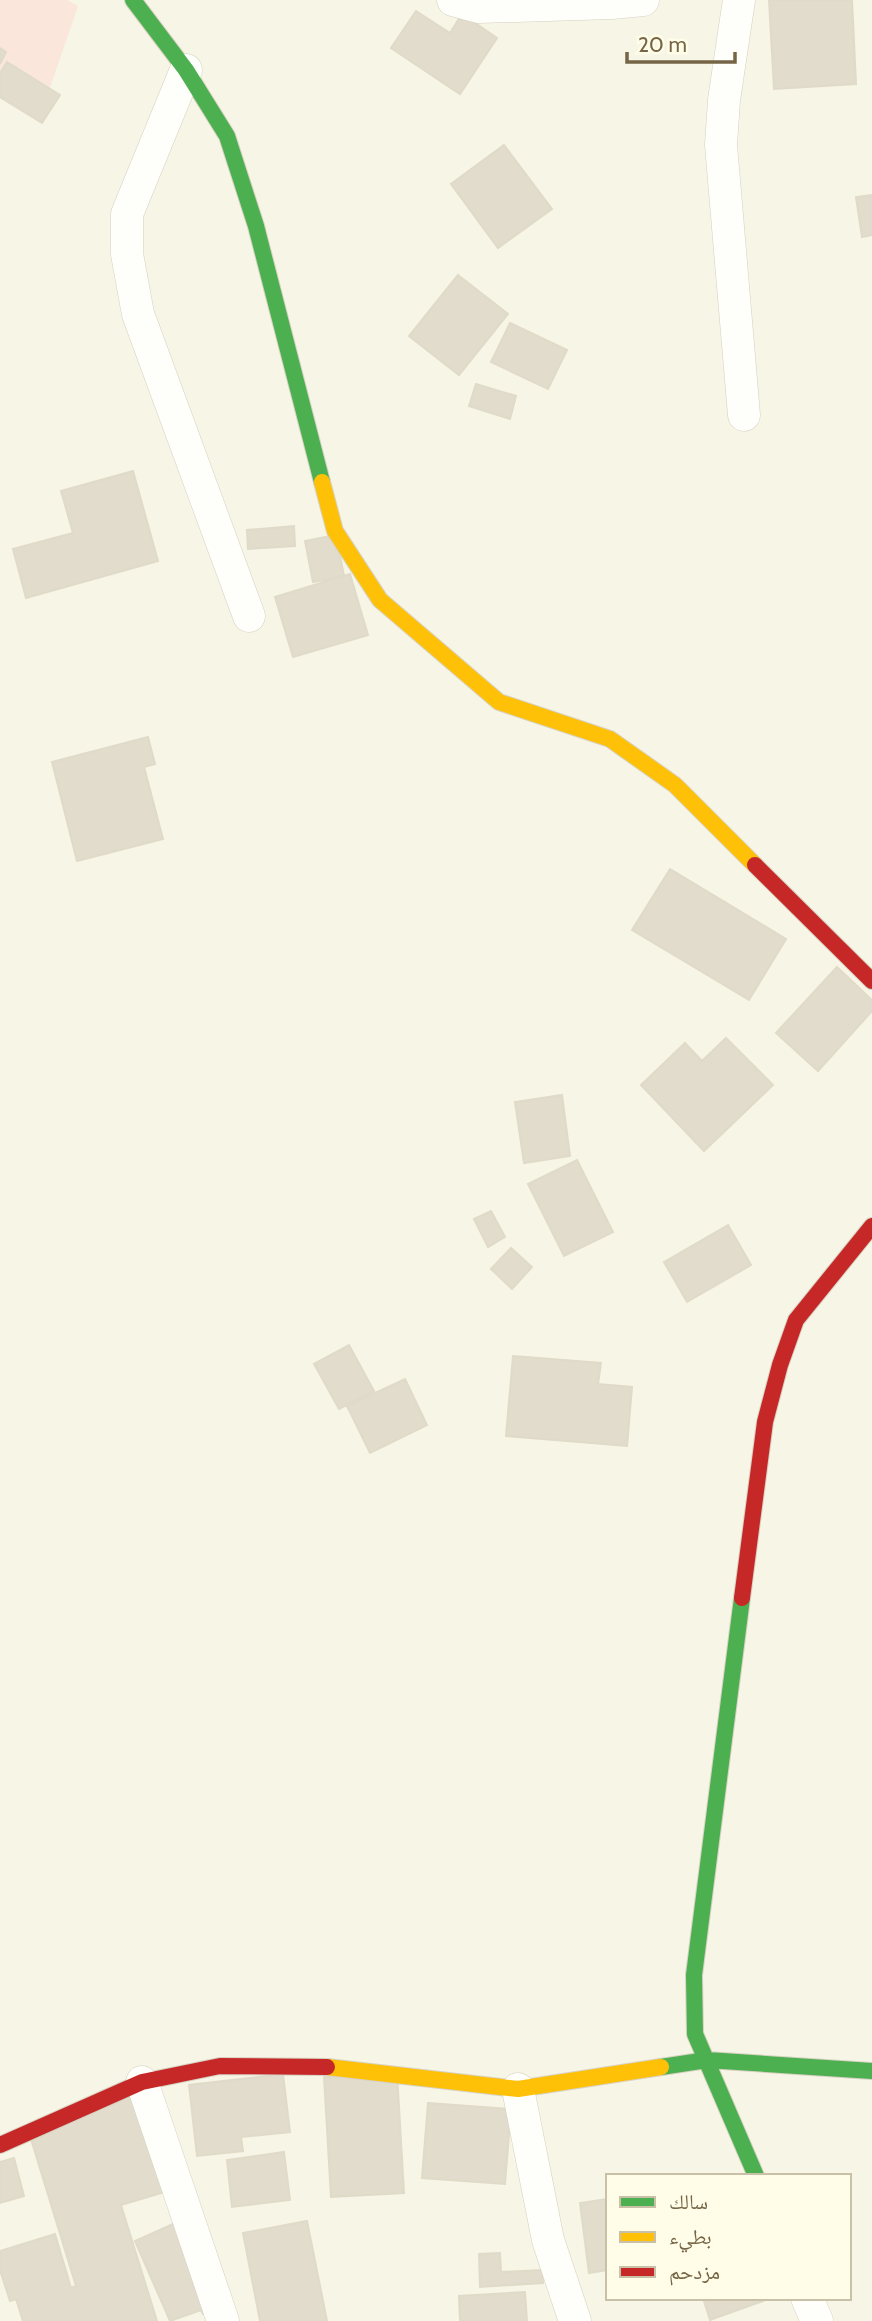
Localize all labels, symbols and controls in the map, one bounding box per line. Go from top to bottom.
scale bar [627,21,736,65]
text: 20 m [638,32,687,57]
legend [606,2174,851,2300]
text: سالك [669,2189,708,2214]
text: بطيء [669,2224,712,2253]
text: مزدحم [669,2259,720,2286]

